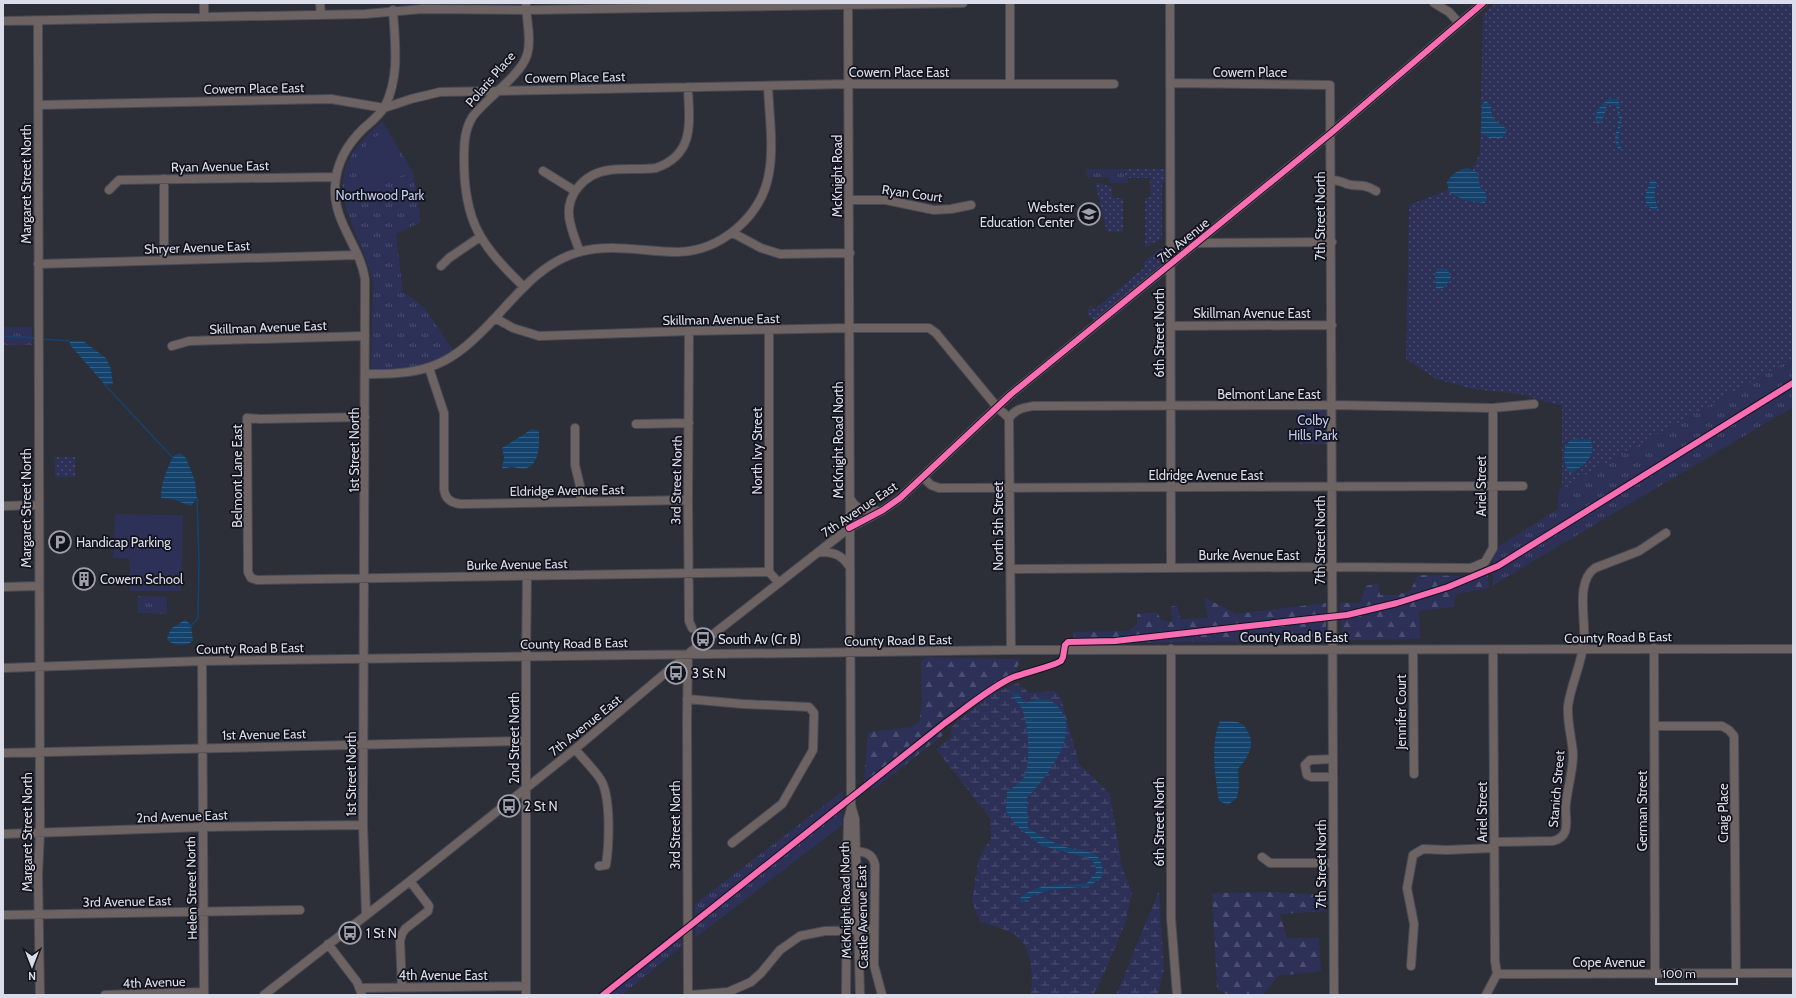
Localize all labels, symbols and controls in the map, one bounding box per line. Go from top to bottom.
street label: Polaris Place [462,48,519,110]
street label: Cowern Place East [849,64,950,80]
street label: Cowern Place [1213,64,1288,80]
street label: Cowern Place East [525,68,626,86]
street label: Cowern Place East [204,79,305,97]
street label: Margaret Street North [18,124,34,244]
street label: McKnight Road [829,135,845,217]
street label: Ryan Avenue East [171,157,270,175]
street label: 7th Street North [1312,172,1328,260]
street label: Ryan Court [881,181,944,205]
park label: Northwood Park [336,187,425,203]
place label: Webster Education Center [980,199,1075,230]
school or university icon: Webster Education Center [1076,201,1102,227]
street label: 7th Avenue [1154,214,1212,266]
street label: Shryer Avenue East [144,237,251,257]
street label: 6th Street North [1151,288,1167,378]
street label: Skillman Avenue East [1193,305,1311,321]
street label: Skillman Avenue East [662,310,780,328]
street label: Skillman Avenue East [209,317,328,337]
street label: McKnight Road North [830,381,846,499]
street label: Belmont Lane East [1217,386,1321,402]
street label: North Ivy Street [749,407,765,495]
street label: 1st Street North [346,408,362,492]
park label: Colby Hills Park [1288,412,1338,443]
street label: Belmont Lane East [229,424,245,528]
street label: 3rd Street North [667,435,685,525]
street label: Margaret Street North [18,448,34,568]
street label: Ariel Street [1473,455,1489,516]
street label: Eldridge Avenue East [1149,467,1264,483]
street label: 7th Avenue East [818,477,901,540]
street label: Eldridge Avenue East [509,481,625,499]
street label: North 5th Street [990,481,1006,571]
street label: 7th Street North [1312,496,1328,584]
parking icon: Handicap Parking [47,529,73,555]
place label: Handicap Parking [76,534,171,550]
street label: Burke Avenue East [1198,547,1300,563]
street label: Burke Avenue East [466,555,568,573]
building icon: Cowern School [71,566,97,592]
place label: Cowern School [100,571,183,587]
bus stop icon: South Av (Cr B) [690,626,716,652]
street label: County Road B East [1564,628,1673,646]
street label: County Road B East [1240,629,1349,645]
place label: South Av (Cr B) [718,631,801,647]
street label: County Road B East [844,631,953,649]
street label: County Road B East [520,634,629,652]
street label: County Road B East [196,639,305,657]
bus stop icon: 3 St N [663,660,689,686]
place label: 3 St N [692,665,726,681]
street label: Jennifer Court [1393,674,1409,751]
street label: 7th Avenue East [546,691,625,759]
street label: 2nd Street North [506,692,522,784]
street label: 1st Avenue East [222,725,307,743]
street label: 1st Street North [343,732,359,816]
street label: Stanich Street [1545,749,1567,828]
street label: German Street [1634,770,1650,851]
street label: Margaret Street North [19,772,35,892]
street label: 6th Street North [1151,777,1167,867]
street label: 3rd Street North [667,780,683,870]
street label: Ariel Street [1474,781,1490,842]
street label: Craig Place [1715,783,1731,843]
bus stop icon: 2 St N [496,793,522,819]
place label: 2 St N [524,798,558,814]
street label: 2nd Avenue East [136,806,229,826]
street label: 7th Street North [1313,820,1329,908]
street label: Helen Street North [182,836,200,940]
street label: McKnight Road North [836,841,854,959]
street label: Castle Avenue East [853,864,871,969]
street label: 3rd Avenue East [83,892,172,910]
bus stop icon: 1 St N [337,920,363,946]
place label: 1 St N [366,925,397,941]
north arrow [12,946,52,986]
street label: Cope Avenue [1572,954,1646,970]
scale bar [1656,960,1737,986]
text: 100 m [1662,966,1696,981]
street label: 4th Avenue East [398,967,488,983]
text: N [28,969,36,983]
street label: 4th Avenue [122,973,186,991]

